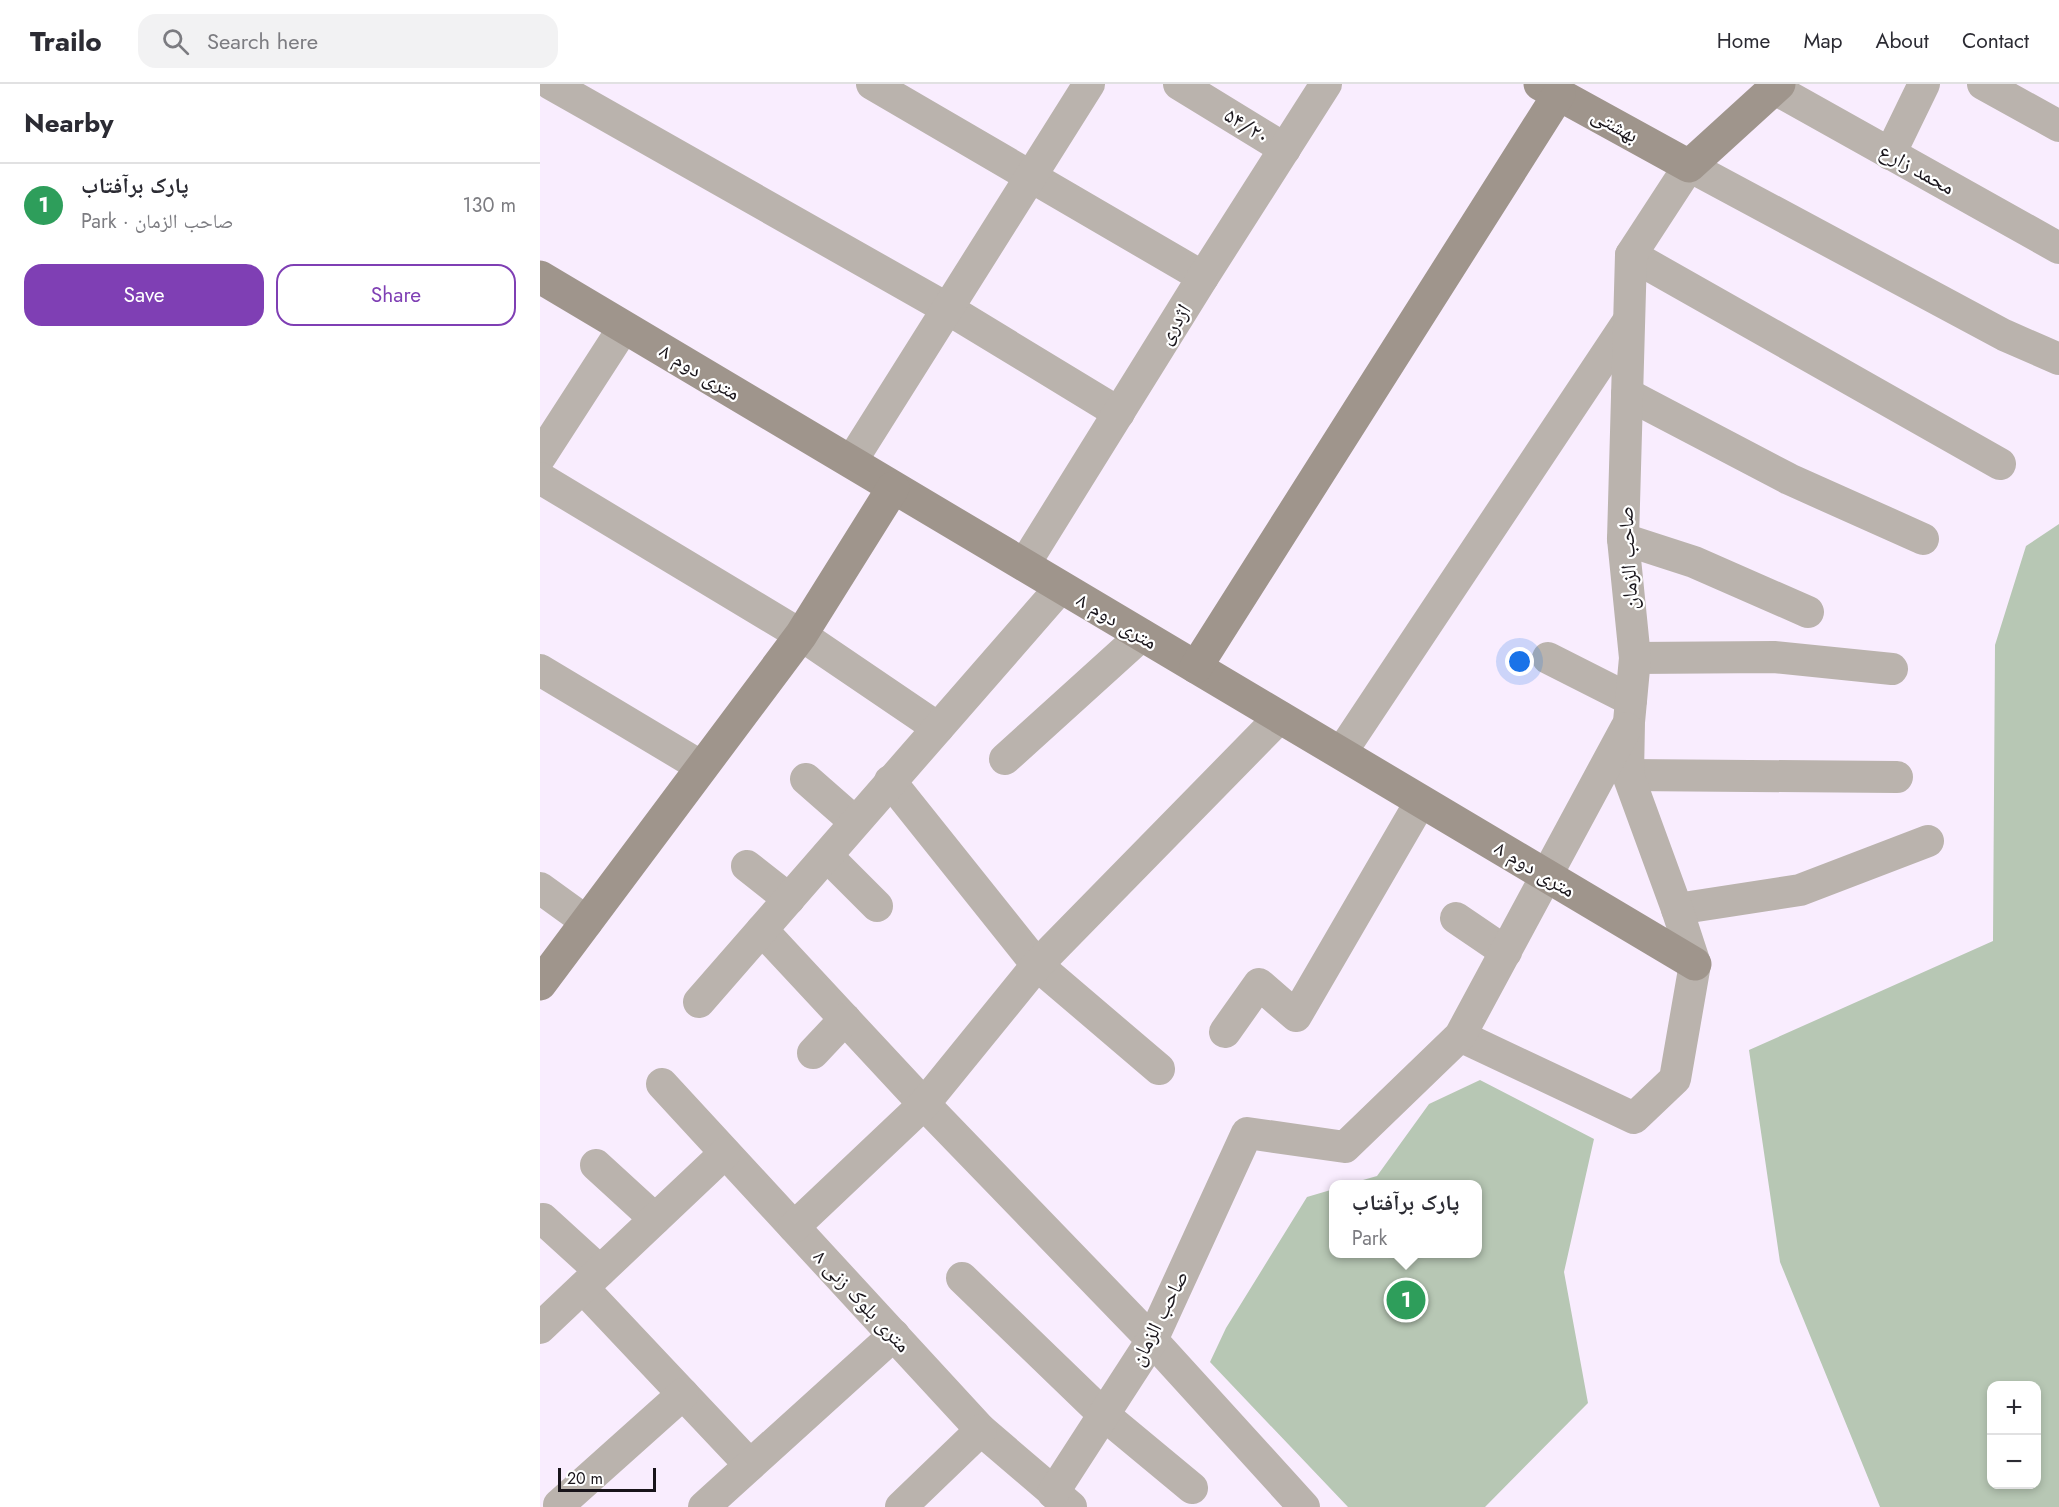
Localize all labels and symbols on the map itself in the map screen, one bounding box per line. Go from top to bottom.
street label: ۵۴/۲۰ [1218,100,1276,152]
street label: بهشتی [1586,100,1644,150]
street label: محمد زارع [1874,136,1960,202]
street label: اژدری [1150,298,1198,350]
street label: ۸ متری دوم [654,336,746,408]
street label: صاحب الزمان [1610,505,1646,611]
street label: ۸ متری دوم [1071,585,1163,657]
your location [1505,647,1534,676]
street label: ۸ متری دوم [1489,833,1581,905]
street label: ۸ متری بلوک زنی [806,1243,918,1359]
street label: صاحب الزمان [1122,1265,1196,1371]
pin: 1 [1386,1278,1426,1322]
scale bar [558,1465,656,1492]

